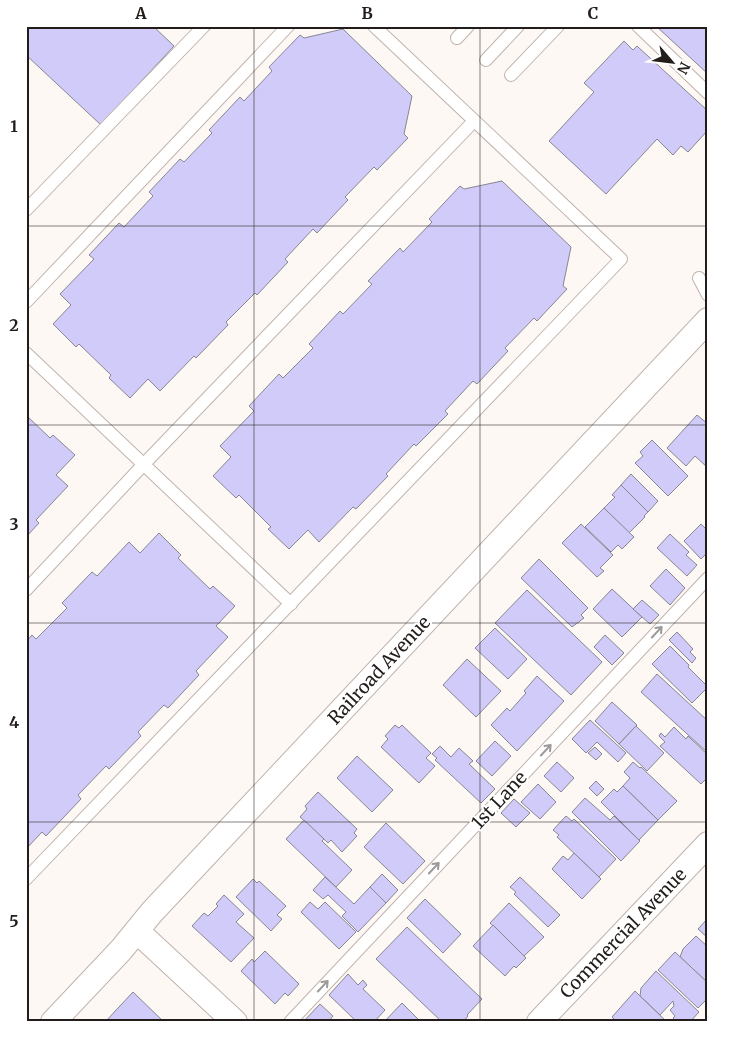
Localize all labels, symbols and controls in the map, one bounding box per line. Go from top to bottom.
text: A [134,3,147,23]
text: B [361,3,373,23]
text: C [588,3,598,23]
north arrow [646,38,696,88]
text: N [673,59,694,77]
text: 1 [10,116,18,136]
text: 2 [9,315,19,335]
text: 3 [9,514,19,534]
street label: Railroad Avenue [323,611,435,729]
one-way arrow [651,625,663,638]
text: 4 [9,712,19,732]
one-way arrow [540,743,552,756]
street label: 1st Lane [466,766,532,834]
one-way arrow [428,862,440,874]
street label: Commercial Avenue [555,863,691,1003]
text: 5 [9,911,19,931]
one-way arrow [317,980,329,993]

